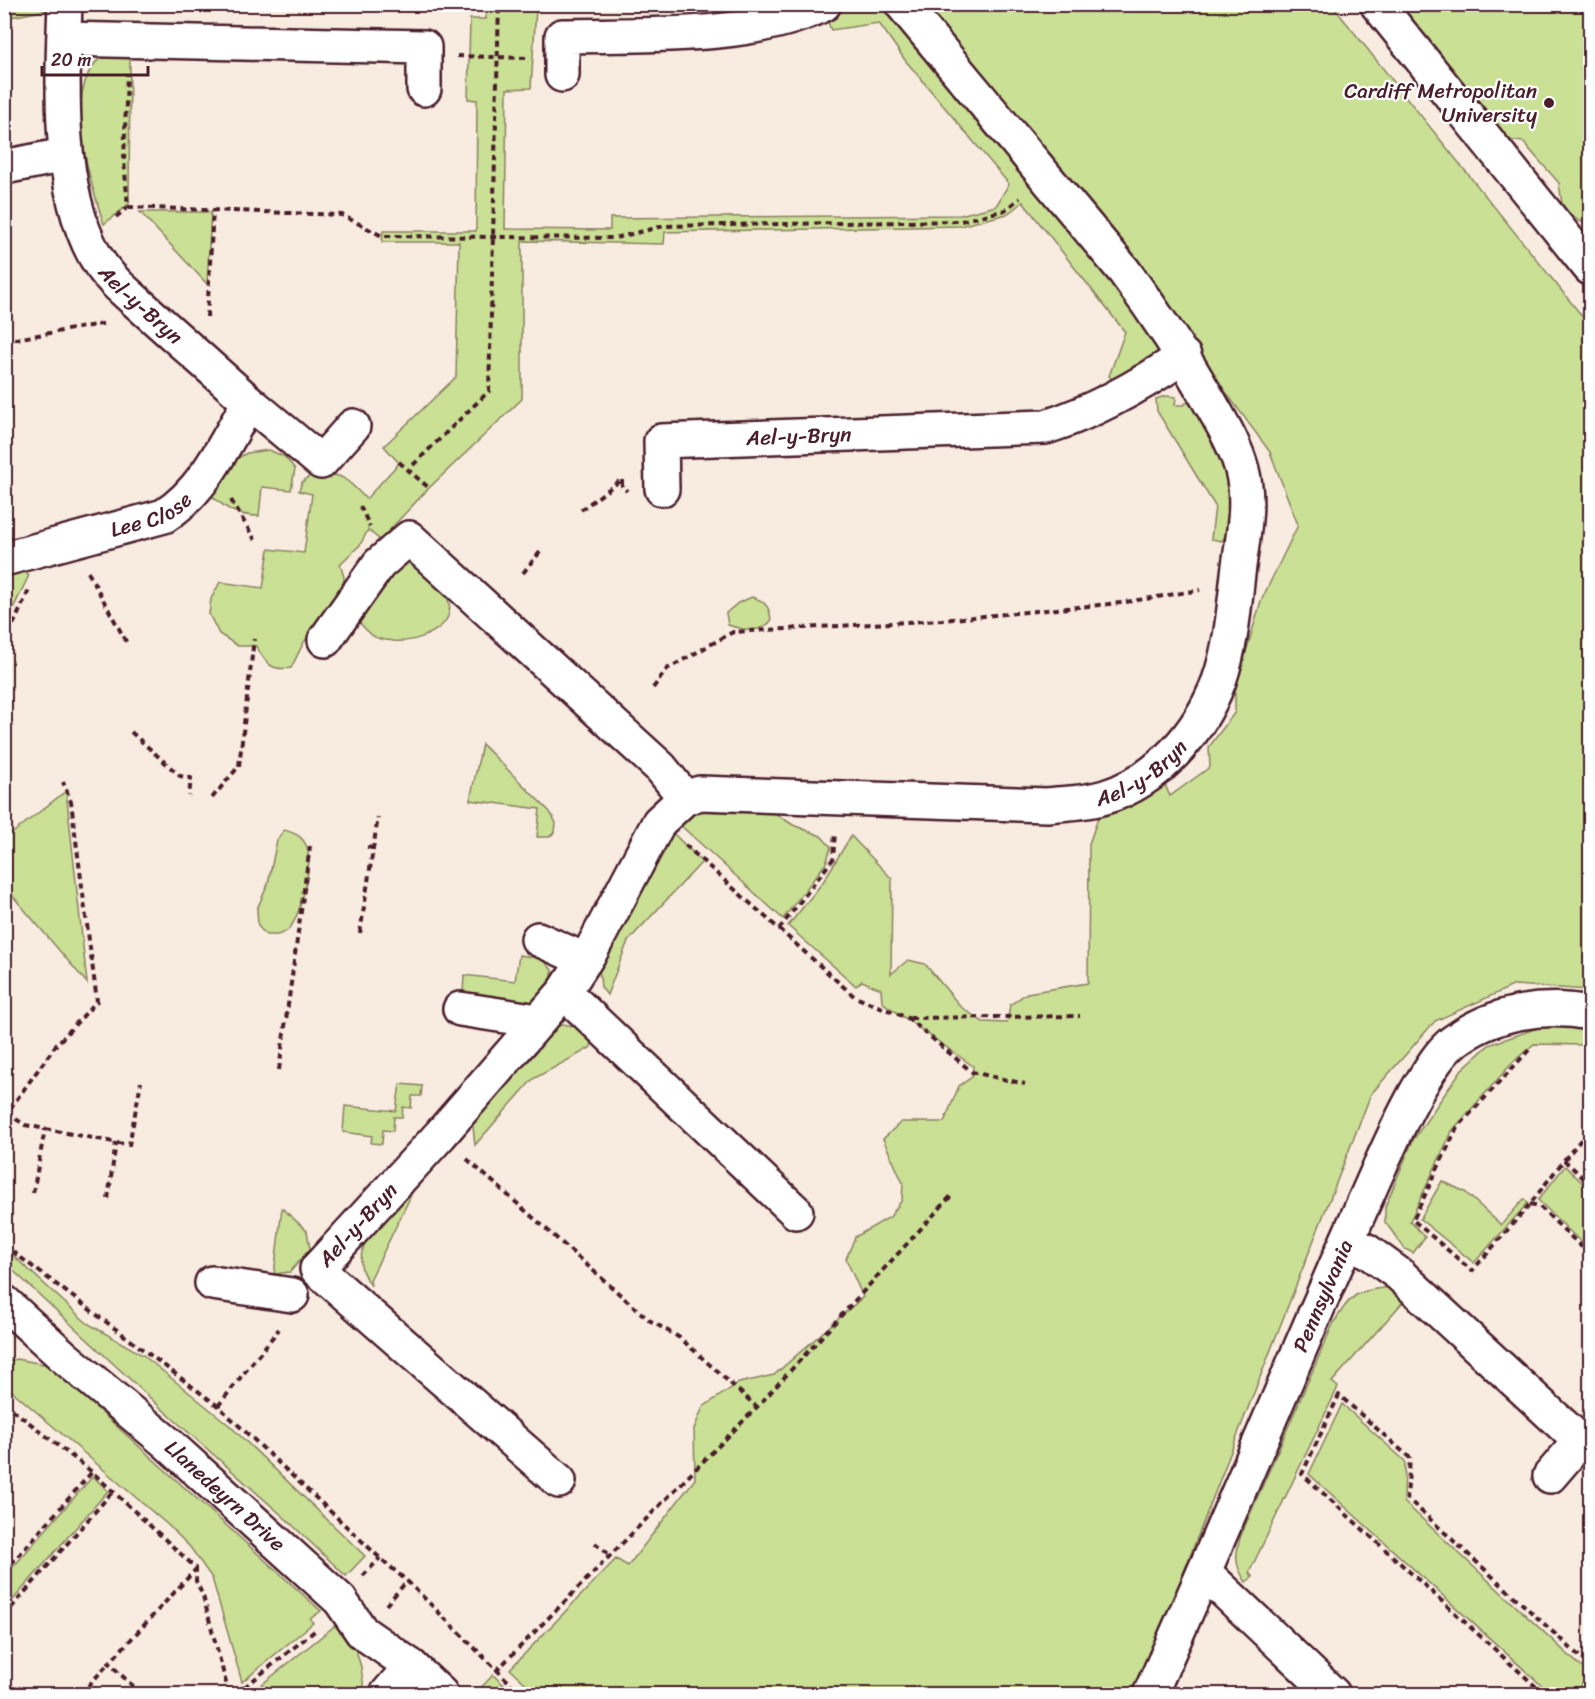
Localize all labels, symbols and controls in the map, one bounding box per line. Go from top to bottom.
scale bar [42,39,148,77]
text: 20 m [51,44,91,76]
place label: Cardiff Metropolitan University [1344,72,1537,134]
marker: Cardiff Metropolitan University [1542,96,1556,110]
street label: Ael-y-Bryn [88,255,192,354]
street label: Ael-y-Bryn [745,415,852,457]
street label: Lee Close [106,482,202,549]
street label: Ael-y-Bryn [1090,730,1197,818]
street label: Ael-y-Bryn [308,1173,407,1277]
street label: Pennsylvania [1282,1233,1364,1358]
street label: Llanedeyrn Drive [156,1430,295,1561]

